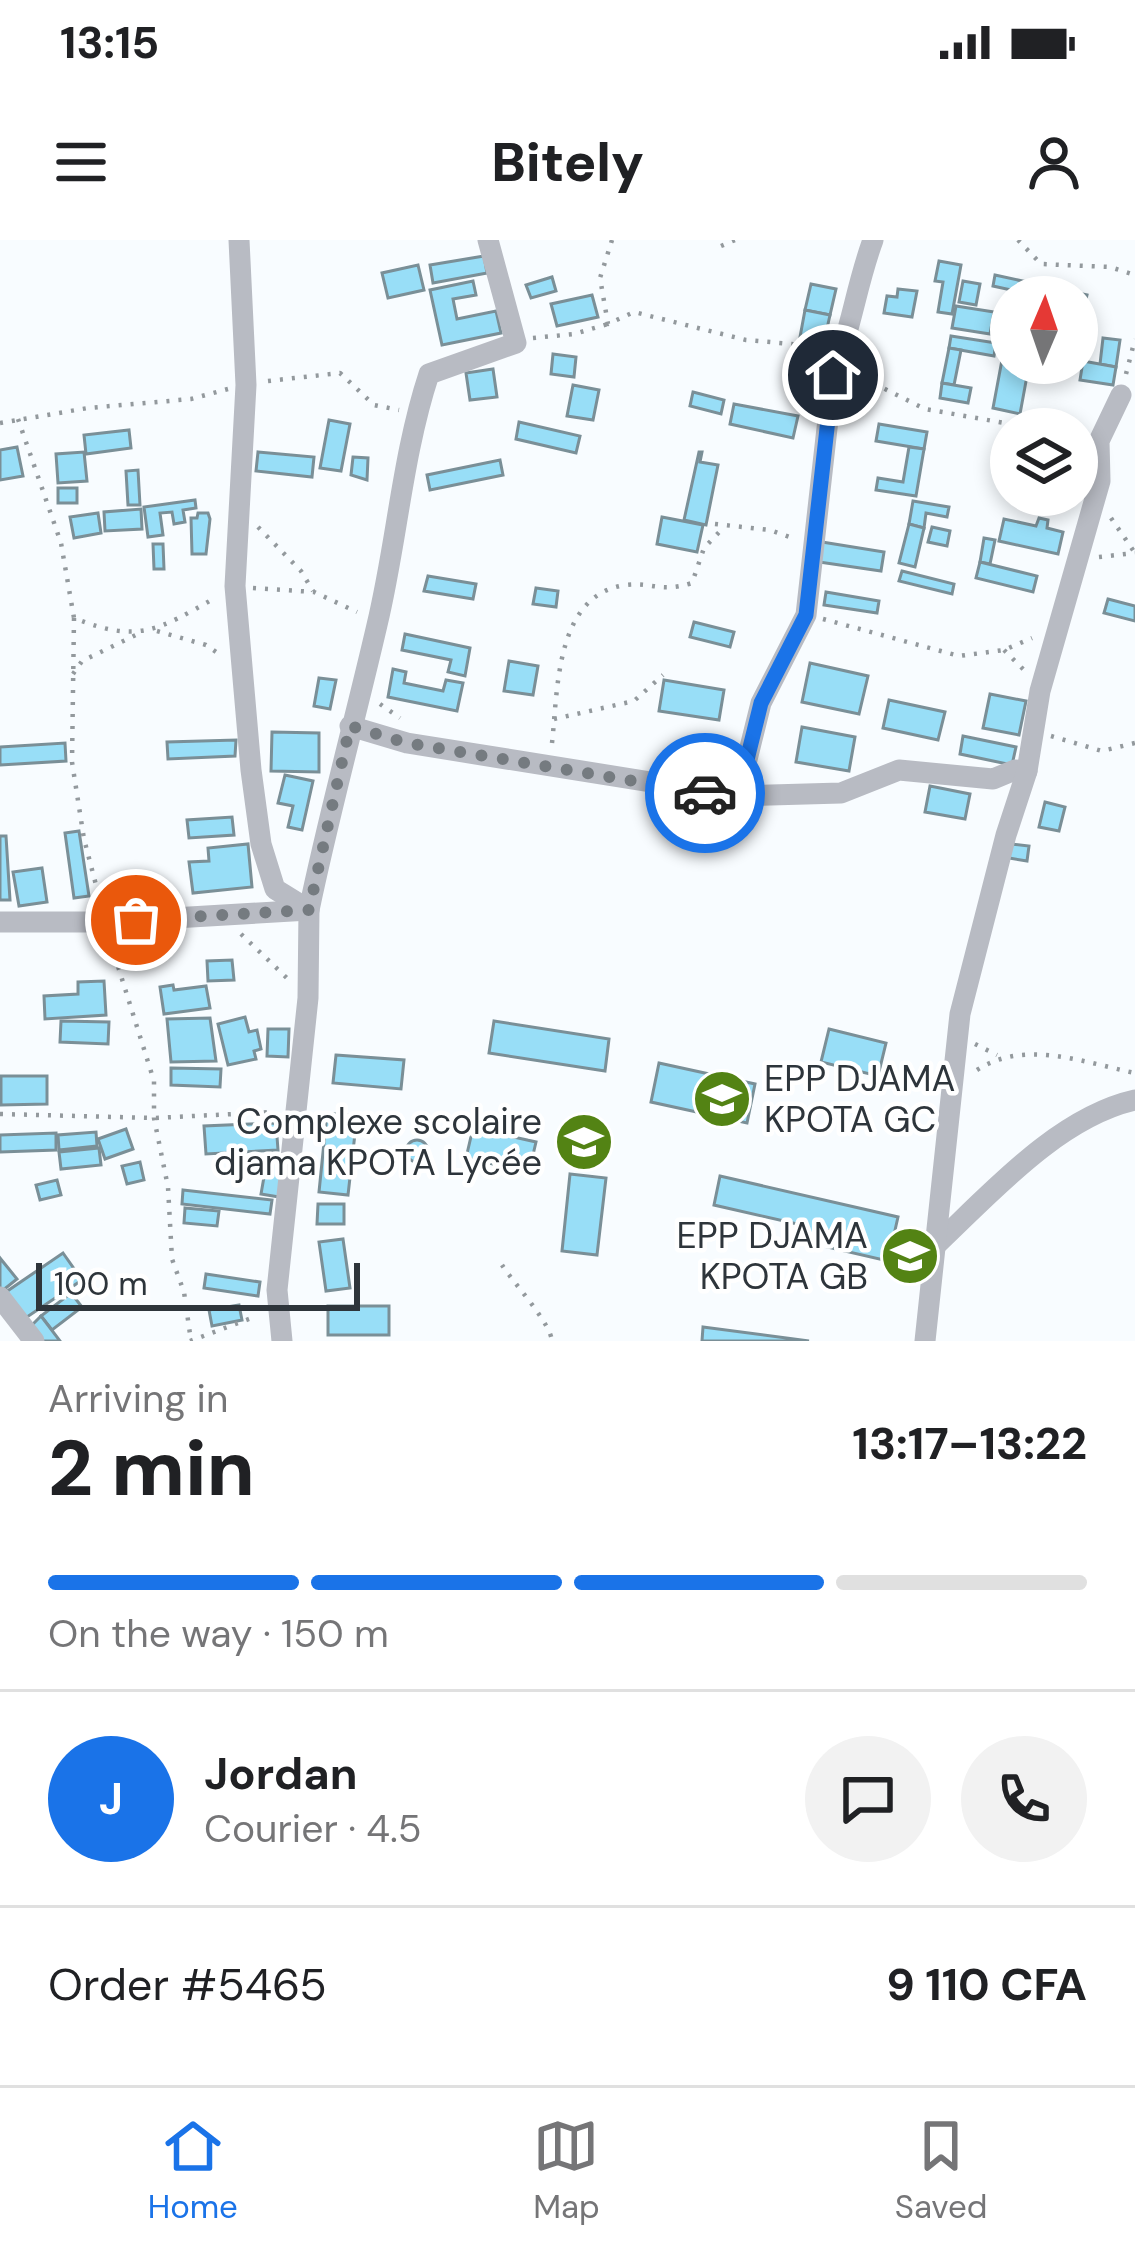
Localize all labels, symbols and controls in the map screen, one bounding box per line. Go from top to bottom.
text: 13:15 [60,13,159,72]
text: Bitely [491,127,644,198]
icon: menu [48,129,114,195]
icon: person [1021,129,1087,195]
north arrow [990,276,1098,384]
map controls [990,276,1098,516]
pin [782,324,884,426]
icon: home [800,342,866,408]
button: layers [990,408,1098,516]
courier [645,733,765,853]
icon: car [672,760,738,826]
pin [85,869,187,971]
icon: bag [103,887,169,953]
place label: EPP DJAMA KPOTA GC [764,1055,955,1143]
school or university icon: EPP DJAMA KPOTA GC [691,1068,753,1130]
place label: Complexe scolaire djama KPOTA Lycée [214,1098,542,1186]
school or university icon: Complexe scolaire djama KPOTA Lycée [553,1111,615,1173]
place label: EPP DJAMA KPOTA GB [677,1212,868,1300]
school or university icon: EPP DJAMA KPOTA GB [879,1225,941,1287]
scale bar [36,1257,360,1310]
text: 100 m [54,1262,148,1305]
text: Arriving in [48,1373,228,1424]
text: 13:17–13:22 [852,1414,1087,1473]
text: 2 min [48,1418,255,1519]
text: On the way · 150 m [48,1608,389,1659]
button: chat [805,1736,931,1862]
button: phone [961,1736,1087,1862]
text: Jordan [204,1744,357,1803]
text: J [99,1769,123,1828]
text: Courier · 4.5 [204,1803,421,1854]
text: Order #5465 [48,1955,327,2014]
text: 9 110 CFA [886,1955,1087,2014]
tab: Home [148,2113,238,2228]
tab: Map [533,2113,600,2228]
tab: Saved [895,2113,987,2228]

